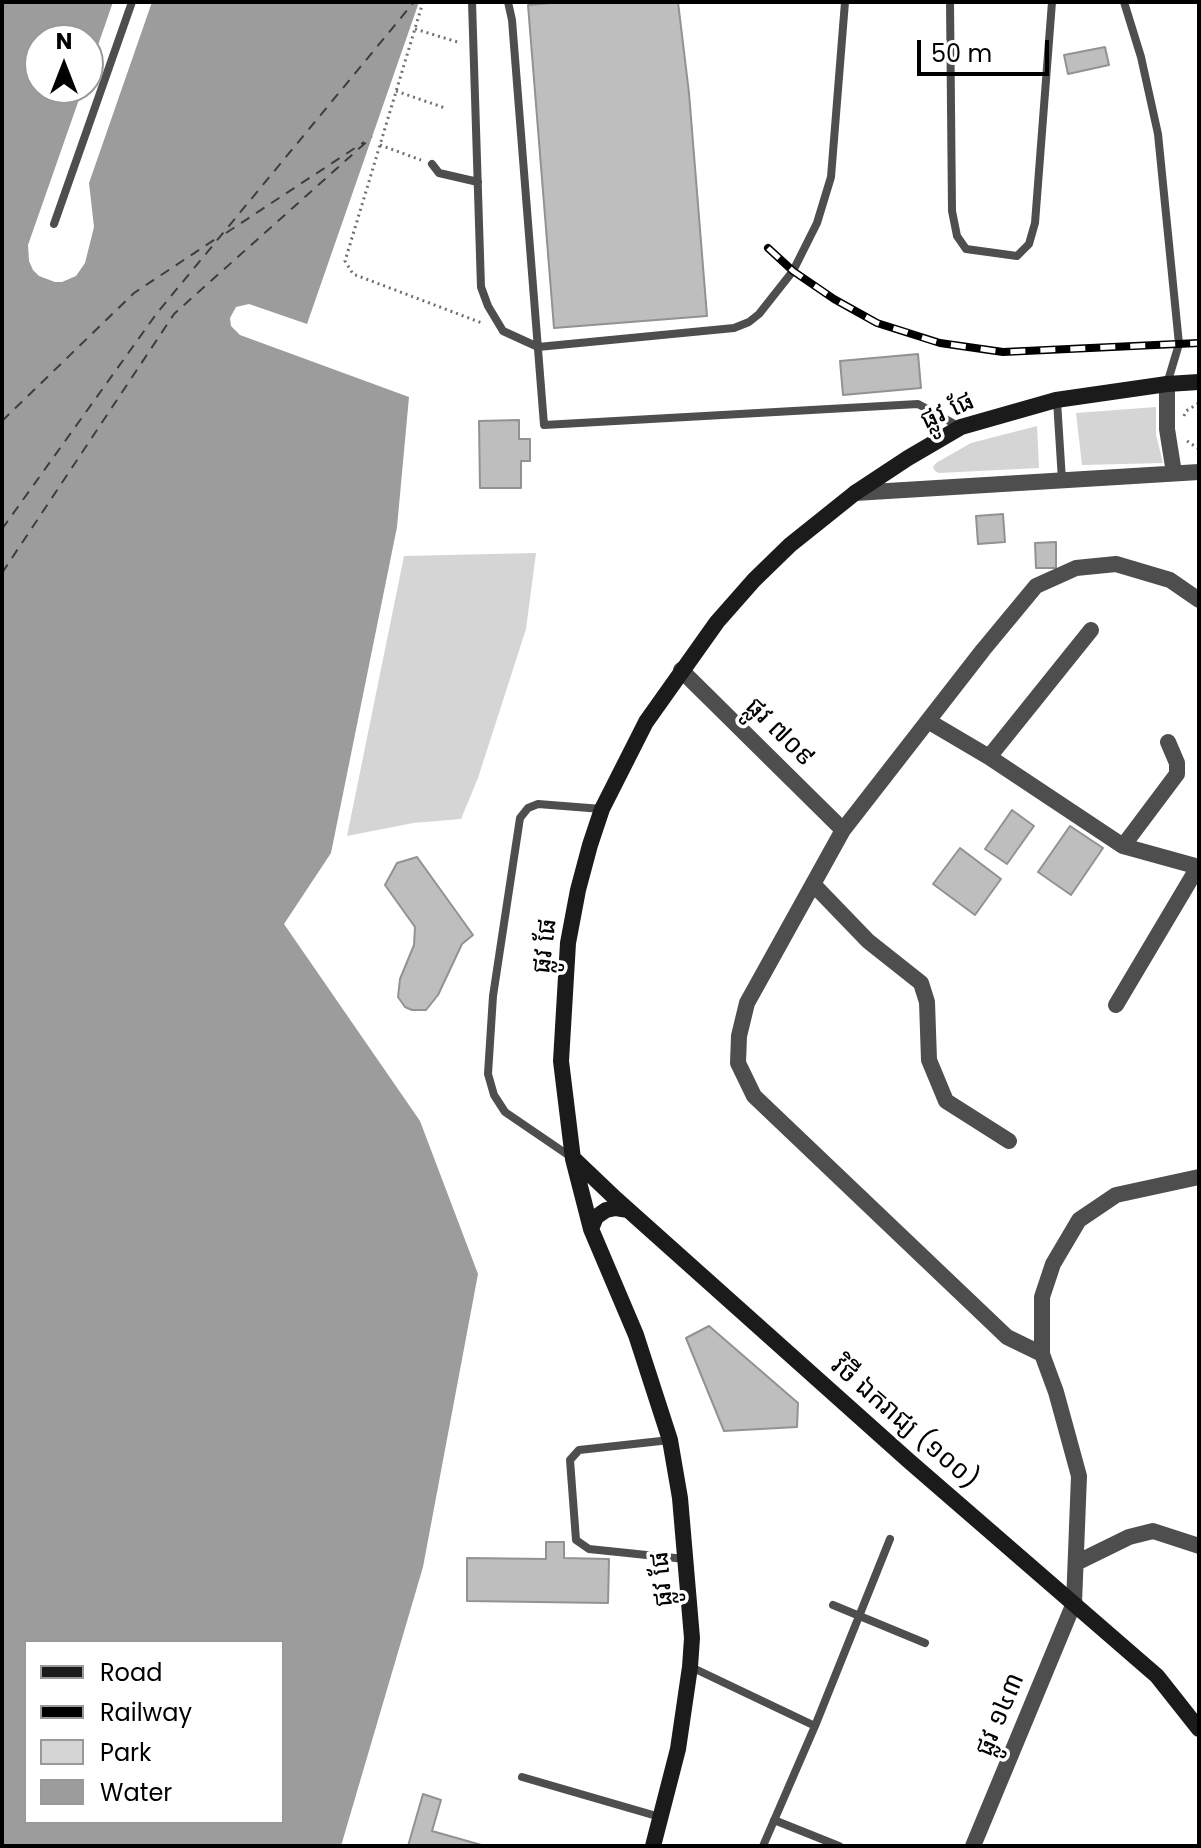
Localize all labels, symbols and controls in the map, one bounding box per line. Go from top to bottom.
north arrow [24,24,104,104]
scale bar [921,24,1053,74]
text: N [56,26,72,57]
text: 50 m [931,37,992,70]
street label: ផ្លូវ ផែ [916,386,980,438]
street label: ផ្លូវ ៧០៩ [738,692,820,774]
street label: ផ្លូវ ផែ [527,916,565,976]
street label: វិថី ឯករាជ្យ (១០០) [824,1351,984,1497]
street label: ផ្លូវ ផែ [645,1550,681,1608]
legend [24,1640,284,1824]
text: Road [100,1656,162,1689]
street label: ផ្លូវ ១៤៣ [970,1669,1032,1761]
text: Railway [100,1696,192,1729]
text: Park [100,1736,151,1769]
text: Water [100,1776,172,1809]

